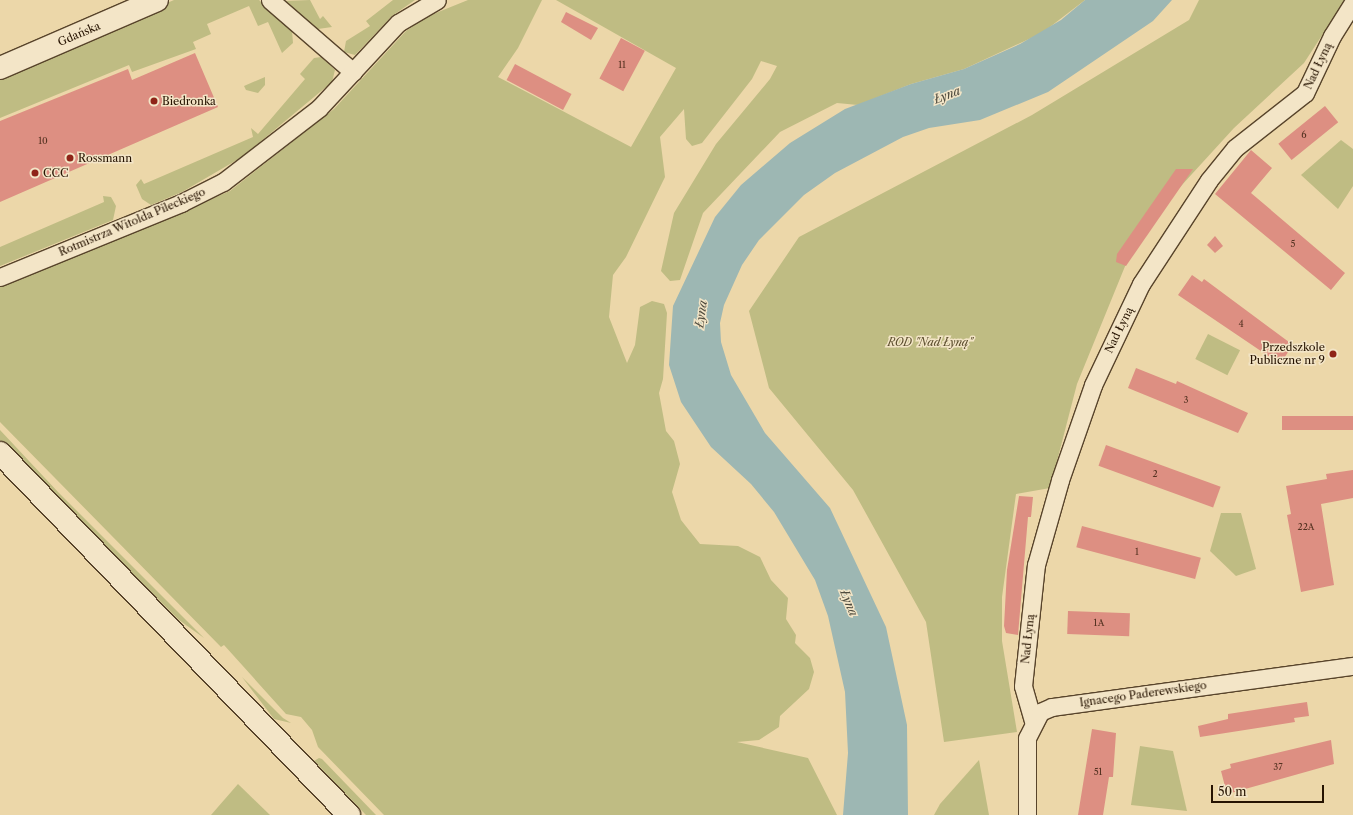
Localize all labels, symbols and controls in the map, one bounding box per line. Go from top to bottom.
street label: Gdańska [56,19,102,49]
street label: Nad Łyną [1302,41,1334,91]
house number: 11 [618,60,626,70]
water label: Łyna [932,83,962,107]
place label: Biedronka [162,94,216,108]
marker: Biedronka [149,96,159,106]
house number: 6 [1301,130,1307,140]
house number: 10 [38,136,48,146]
place label: Rossmann [78,151,132,165]
marker: Rossmann [65,153,75,163]
place label: CCC [43,166,68,180]
marker: CCC [30,168,40,178]
street label: Rotmistrza Witolda Pileckiego [56,185,208,259]
house number: 5 [1291,239,1295,249]
water label: Łyna [692,299,710,329]
street label: Nad Łyną [1102,305,1136,355]
house number: 4 [1238,319,1244,329]
park label: ROD "Nad Łyną" [888,335,972,349]
place label: Przedszkole Publiczne nr 9 [1249,341,1325,367]
marker: Przedszkole Publiczne nr 9 [1328,349,1338,359]
house number: 3 [1184,395,1188,405]
house number: 2 [1152,469,1158,479]
house number: 22A [1297,522,1315,532]
house number: 1 [1135,547,1139,557]
water label: Łyna [837,588,861,618]
street label: Nad Łyną [1019,614,1037,664]
house number: 1A [1094,618,1104,628]
street label: Ignacego Paderewskiego [1079,679,1207,709]
house number: 37 [1273,762,1283,772]
house number: 51 [1094,767,1102,777]
scale bar [1213,777,1326,803]
text: 50 m [1218,784,1247,799]

